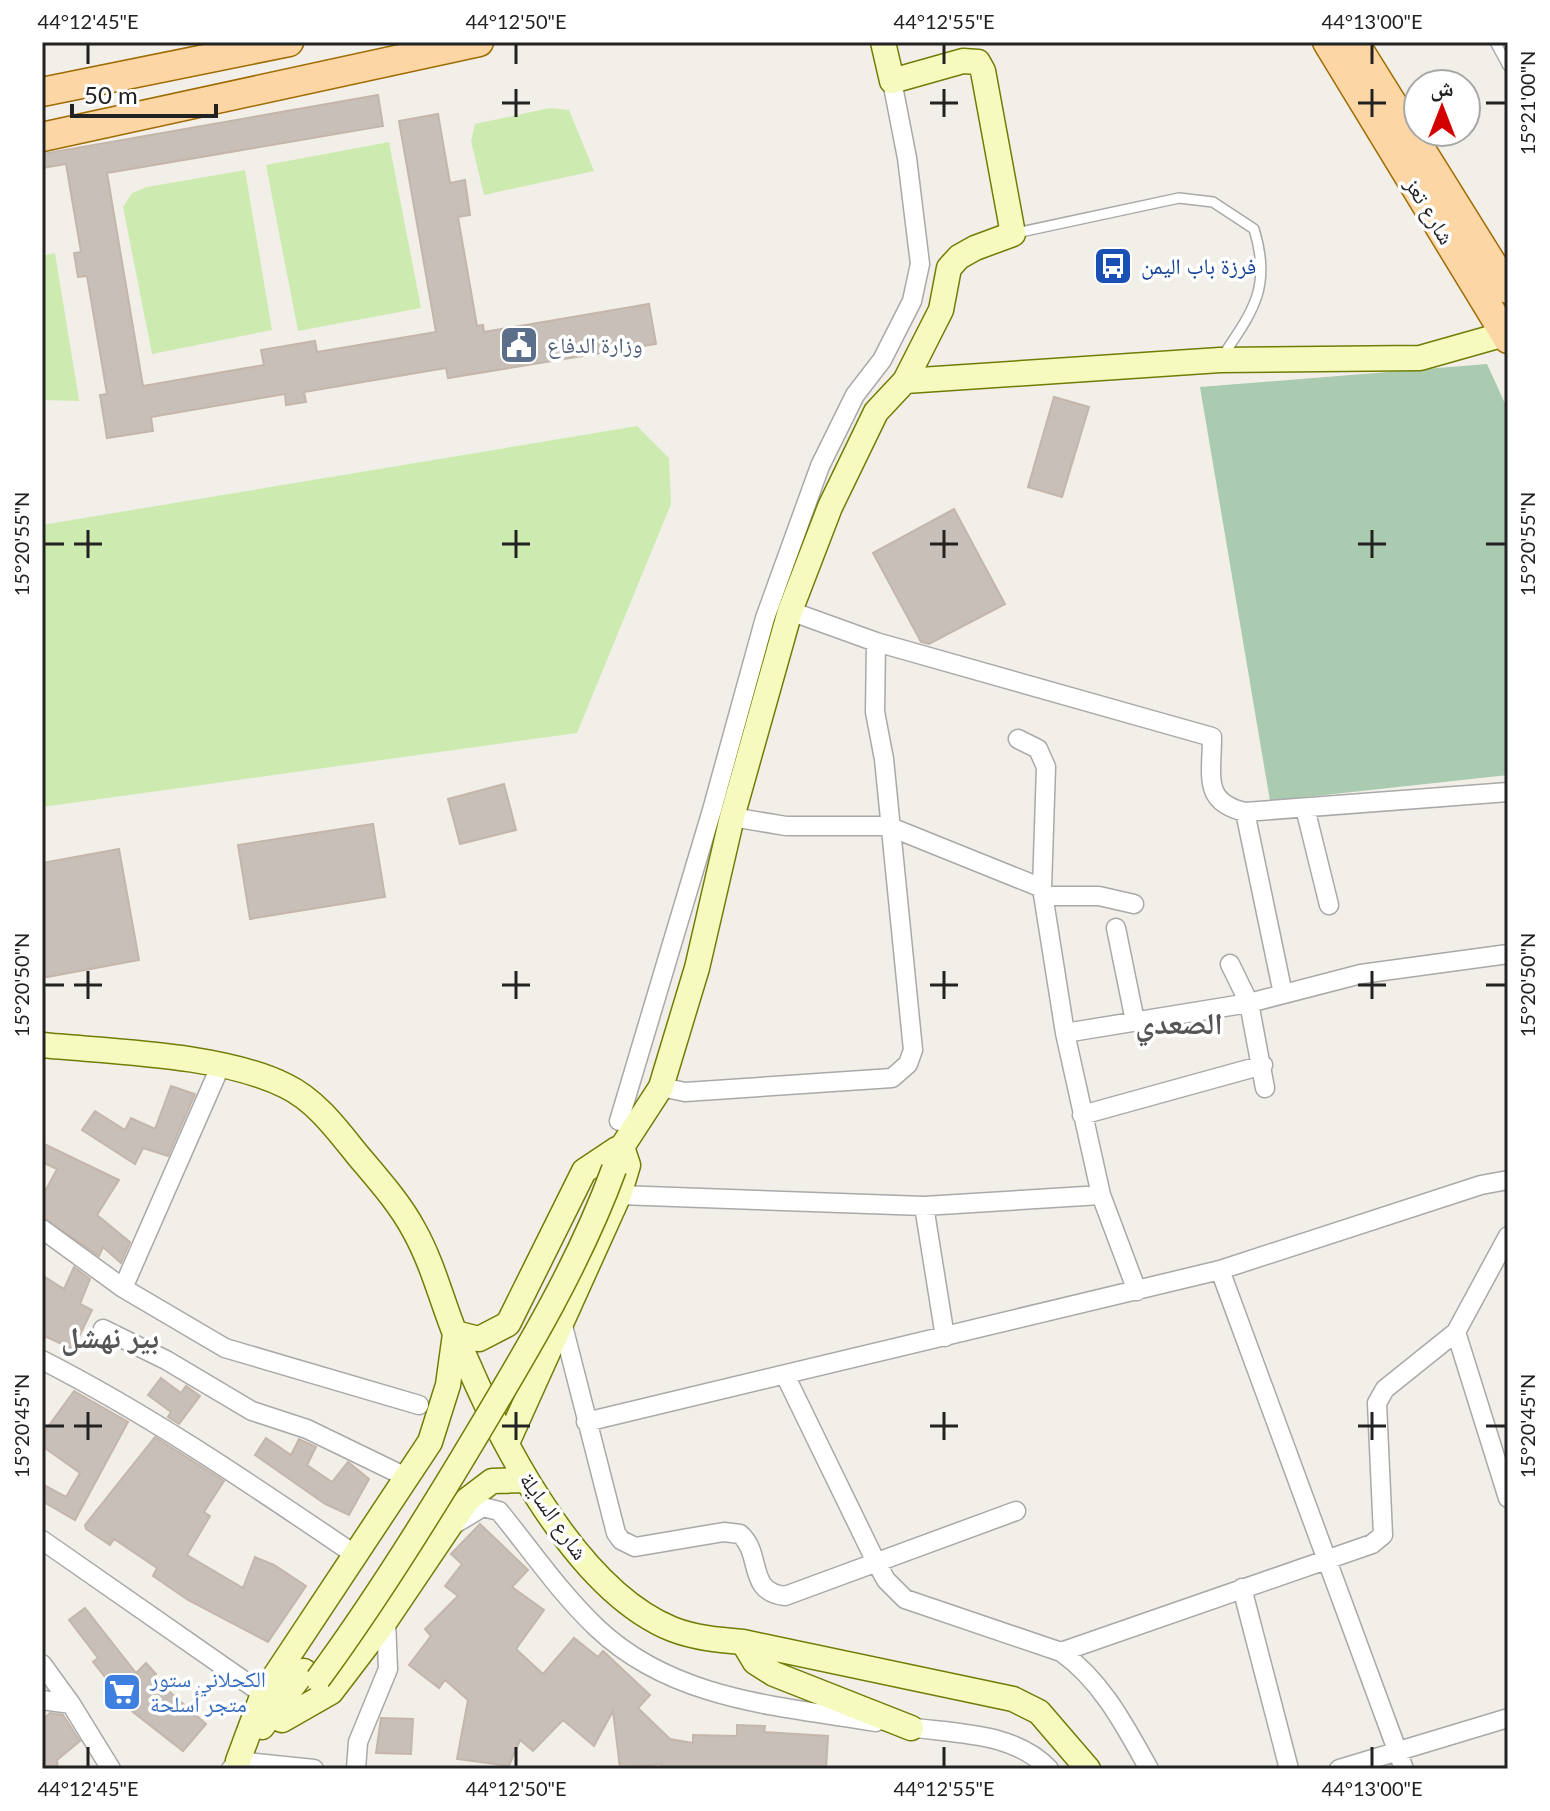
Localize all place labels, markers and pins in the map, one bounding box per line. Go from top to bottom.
bus stop icon: فرزة باب اليمن [1092,245,1134,287]
place label: فرزة باب اليمن [1141,252,1256,280]
public building icon: وزارة الدفاع [498,324,540,366]
place label: وزارة الدفاع [547,331,643,359]
place label: الكحلاني ستور متجر أسلحة [149,1665,266,1717]
supermarket icon: الكحلاني ستور متجر أسلحة [101,1671,143,1713]

